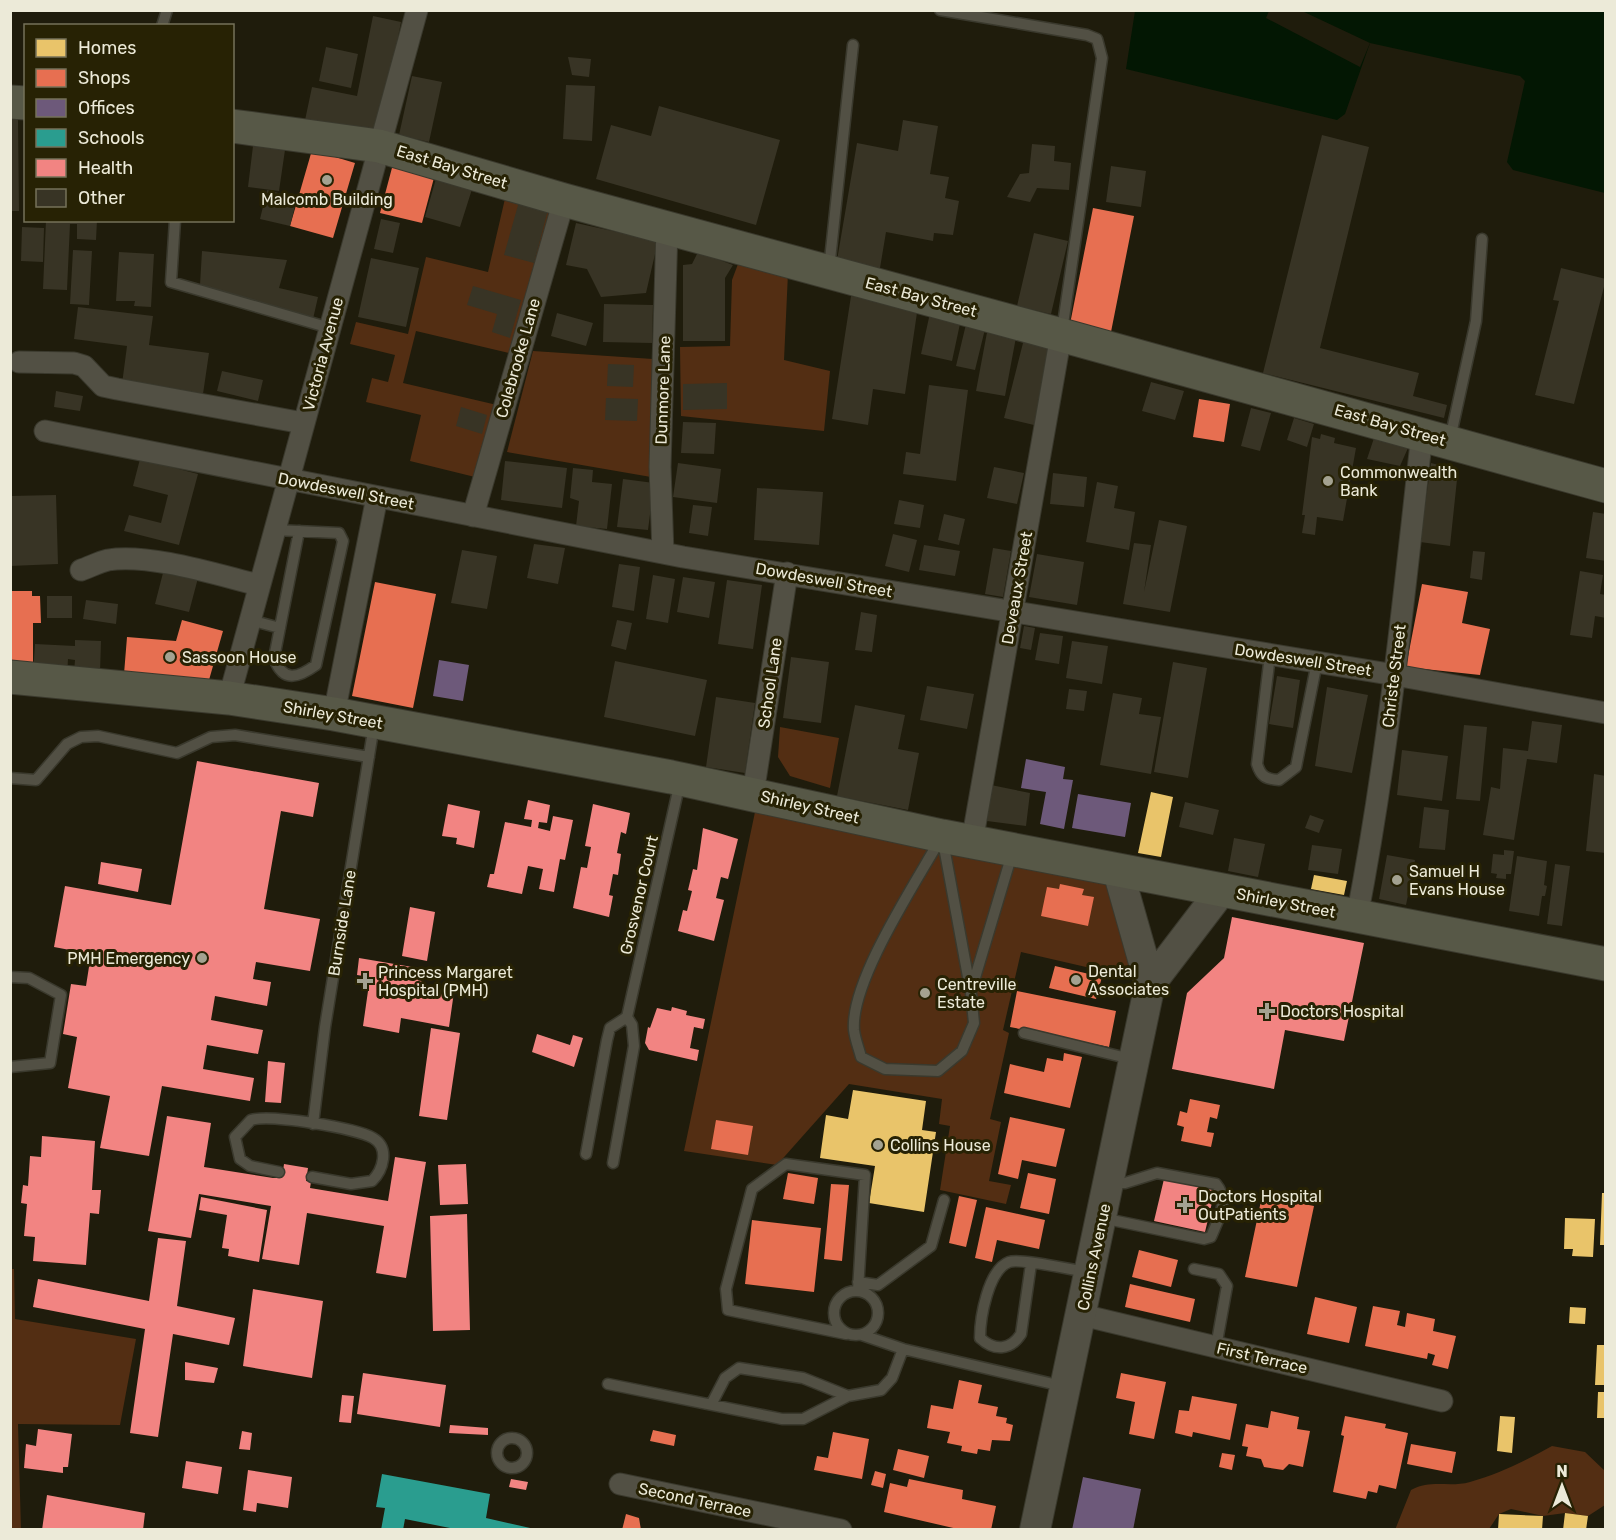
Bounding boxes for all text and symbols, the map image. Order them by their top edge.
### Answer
legend [24,24,234,222]
text: Homes [78,37,136,59]
text: Shops [78,67,130,89]
text: Offices [78,97,135,119]
text: Schools [78,127,144,149]
street label: East Bay Street [394,141,510,193]
text: Health [78,157,133,179]
marker: Malcomb Building [320,173,334,187]
text: Other [78,187,125,209]
place label: Malcomb Building [261,190,393,209]
street label: East Bay Street [863,273,979,321]
street label: Victoria Avenue [299,295,347,413]
street label: Colebrooke Lane [492,296,544,420]
street label: Dunmore Lane [652,335,674,445]
street label: East Bay Street [1332,400,1448,450]
place label: Commonwealth Bank [1340,463,1457,500]
street label: Dowdeswell Street [276,468,416,514]
marker: Commonwealth Bank [1321,474,1335,488]
street label: Deveaux Street [998,530,1036,646]
street label: Dowdeswell Street [754,559,894,601]
street label: Christe Street [1378,623,1410,729]
street label: School Lane [754,636,786,729]
street label: Dowdeswell Street [1233,640,1373,680]
place label: Sassoon House [182,648,296,667]
marker: Sassoon House [163,650,177,664]
street label: Shirley Street [282,697,384,733]
street label: Shirley Street [759,786,861,828]
street label: Grosvenor Court [616,834,662,956]
place label: Samuel H Evans House [1409,862,1505,899]
street label: Burnside Lane [324,869,360,977]
marker: Samuel H Evans House [1390,873,1404,887]
street label: Shirley Street [1235,884,1337,922]
place label: PMH Emergency [67,949,190,968]
marker: PMH Emergency [195,951,209,965]
place label: Dental Associates [1088,962,1169,999]
place label: Princess Margaret Hospital (PMH) [378,963,513,1000]
marker: Princess Margaret Hospital (PMH) [356,972,374,990]
marker: Dental Associates [1069,973,1083,987]
place label: Centreville Estate [937,975,1017,1012]
marker: Centreville Estate [918,986,932,1000]
marker: Doctors Hospital [1258,1002,1276,1020]
place label: Doctors Hospital [1280,1002,1404,1021]
place label: Collins House [890,1136,991,1155]
marker: Collins House [871,1138,885,1152]
place label: Doctors Hospital OutPatients [1198,1187,1322,1224]
marker: Doctors Hospital OutPatients [1176,1196,1194,1214]
street label: Collins Avenue [1073,1202,1115,1312]
street label: First Terrace [1215,1338,1309,1378]
north arrow [1532,1456,1592,1516]
text: N [1556,1462,1568,1481]
street label: Second Terrace [637,1479,753,1521]

